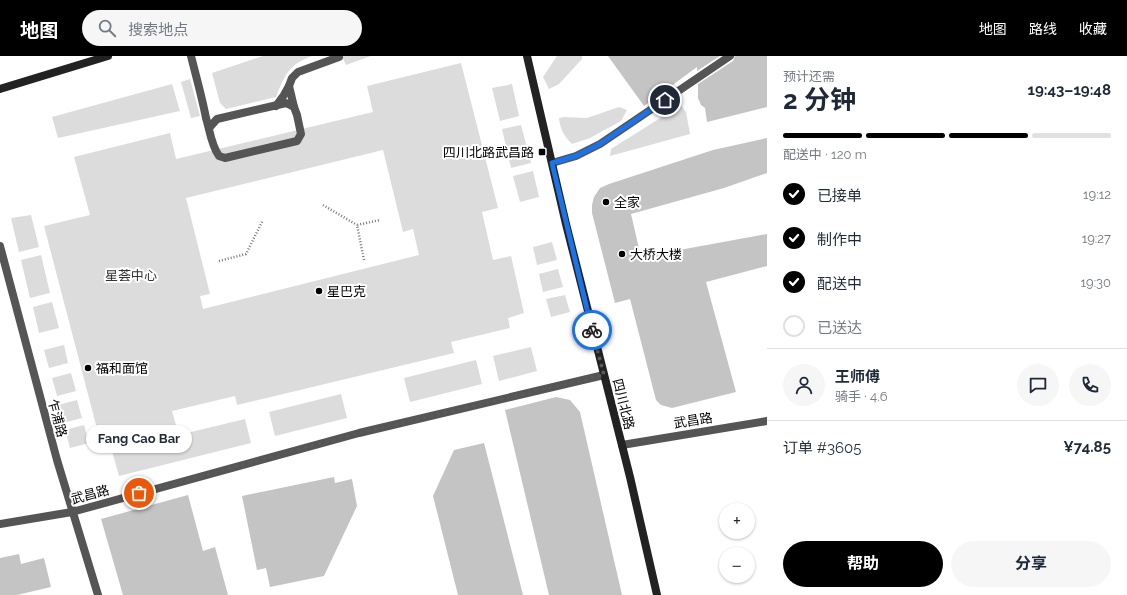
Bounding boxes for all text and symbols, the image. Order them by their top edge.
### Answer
search box [82,10,362,46]
icon: search [96,17,118,39]
text: 地图 [20,19,58,41]
text: 搜索地点 [128,21,188,39]
text: 地图 [979,21,1007,37]
text: 路线 [1029,21,1057,37]
text: 收藏 [1079,21,1107,37]
text: 预计还需 [783,69,835,84]
text: 19:43–19:48 [1027,81,1111,99]
pin [648,83,682,117]
text: 2 分钟 [783,85,856,115]
icon: home [654,89,676,111]
place label: 四川北路武昌路 [443,145,534,160]
marker: 四川北路武昌路 [537,147,547,157]
text: 配送中 · 120 m [783,147,867,162]
icon: check [783,183,805,205]
text: 已接单 [817,187,862,205]
text: 19:12 [1083,187,1111,202]
place label: 全家 [614,195,640,210]
marker: 全家 [601,197,611,207]
icon: check [783,227,805,249]
text: 制作中 [817,231,862,249]
text: 19:27 [1082,231,1111,246]
place label: 大桥大楼 [630,247,682,262]
marker: 大桥大楼 [617,249,627,259]
park label: 星荟中心 [105,268,157,283]
icon: check [783,271,805,293]
text: 配送中 [817,275,862,293]
text: 19:30 [1080,275,1111,290]
place label: 星巴克 [327,284,366,299]
marker: 星巴克 [314,286,324,296]
courier [572,310,612,350]
icon: bike [581,319,603,341]
text: 已送达 [817,319,862,337]
place label: 福和面馆 [96,361,148,376]
marker: 福和面馆 [83,363,93,373]
button: person [783,364,825,406]
button: chat [1017,364,1059,406]
button: phone [1069,364,1111,406]
text: 王师傅 [835,368,880,386]
street label: 四川北路 [610,377,637,431]
text: 骑手 · 4.6 [835,389,887,404]
street label: 乍浦路 [45,397,70,439]
street label: 武昌路 [673,410,714,431]
callout: Fang Cao Bar [86,425,192,453]
text: Fang Cao Bar [98,431,180,446]
text: ¥74.85 [1063,438,1111,456]
text: 订单 #3605 [783,439,861,457]
pin [122,476,156,510]
street label: 武昌路 [69,482,111,507]
icon: bag [128,482,150,504]
map controls [719,503,755,583]
button: + [719,503,755,539]
button: 帮助 [783,541,943,587]
button: 分享 [951,541,1111,587]
button: − [719,547,755,583]

